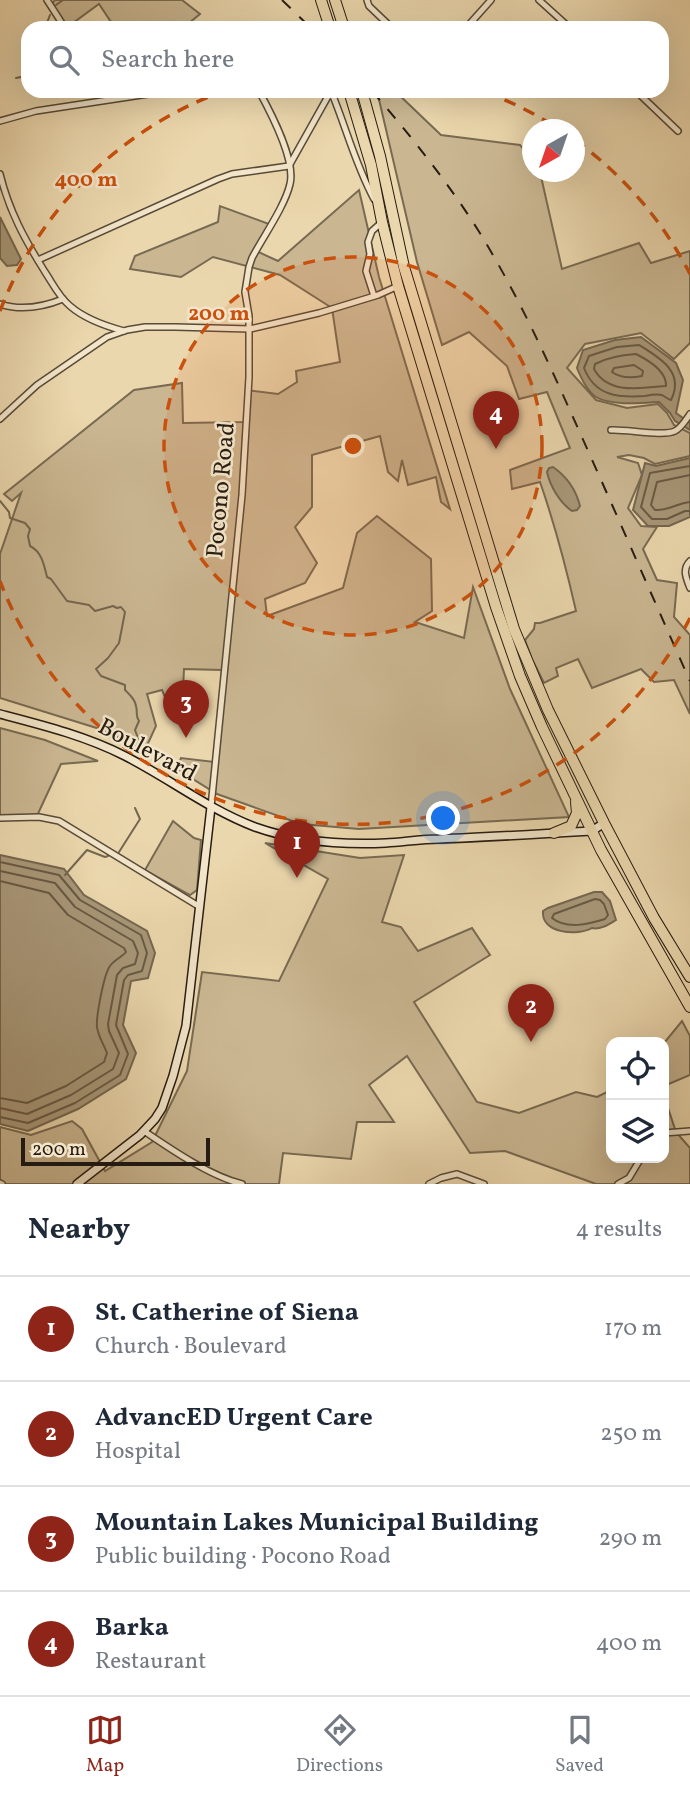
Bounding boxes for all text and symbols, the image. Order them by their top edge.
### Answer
search box [21,21,669,98]
icon: search [45,41,83,79]
text: Search here [101,42,234,78]
north arrow [522,119,585,182]
text: 400 m [55,166,117,195]
text: 200 m [188,300,250,329]
pin: 4 [473,391,519,449]
street label: Pocono Road [199,421,245,559]
centre of rings [341,434,365,458]
pin: 3 [163,680,209,738]
street label: Boulevard [91,711,203,791]
your location [426,801,460,835]
pin: 1 [274,820,320,878]
pin: 2 [508,984,554,1042]
map controls [606,1037,669,1163]
button: locate [606,1037,669,1100]
button: layers [606,1100,669,1163]
scale bar [21,1135,210,1167]
text: 200 m [32,1137,86,1163]
text: Nearby [28,1209,130,1251]
text: 4 results [576,1214,662,1246]
text: St. Catherine of Siena [95,1295,359,1331]
text: 1 [46,1313,56,1345]
text: 170 m [604,1313,662,1345]
text: Church · Boulevard [95,1331,287,1363]
text: AdvancED Urgent Care [95,1400,373,1436]
text: 2 [45,1418,57,1450]
text: 250 m [600,1418,662,1450]
text: Hospital [95,1436,181,1468]
text: Mountain Lakes Municipal Building [95,1505,539,1541]
text: 3 [45,1523,57,1555]
text: 290 m [599,1523,662,1555]
text: Public building · Pocono Road [95,1541,391,1573]
text: Barka [95,1610,169,1646]
text: 4 [44,1628,58,1660]
text: 400 m [596,1628,662,1660]
text: Restaurant [95,1646,206,1678]
tab: Map [86,1711,124,1779]
tab: Directions [296,1711,383,1779]
tab: Saved [555,1711,604,1779]

